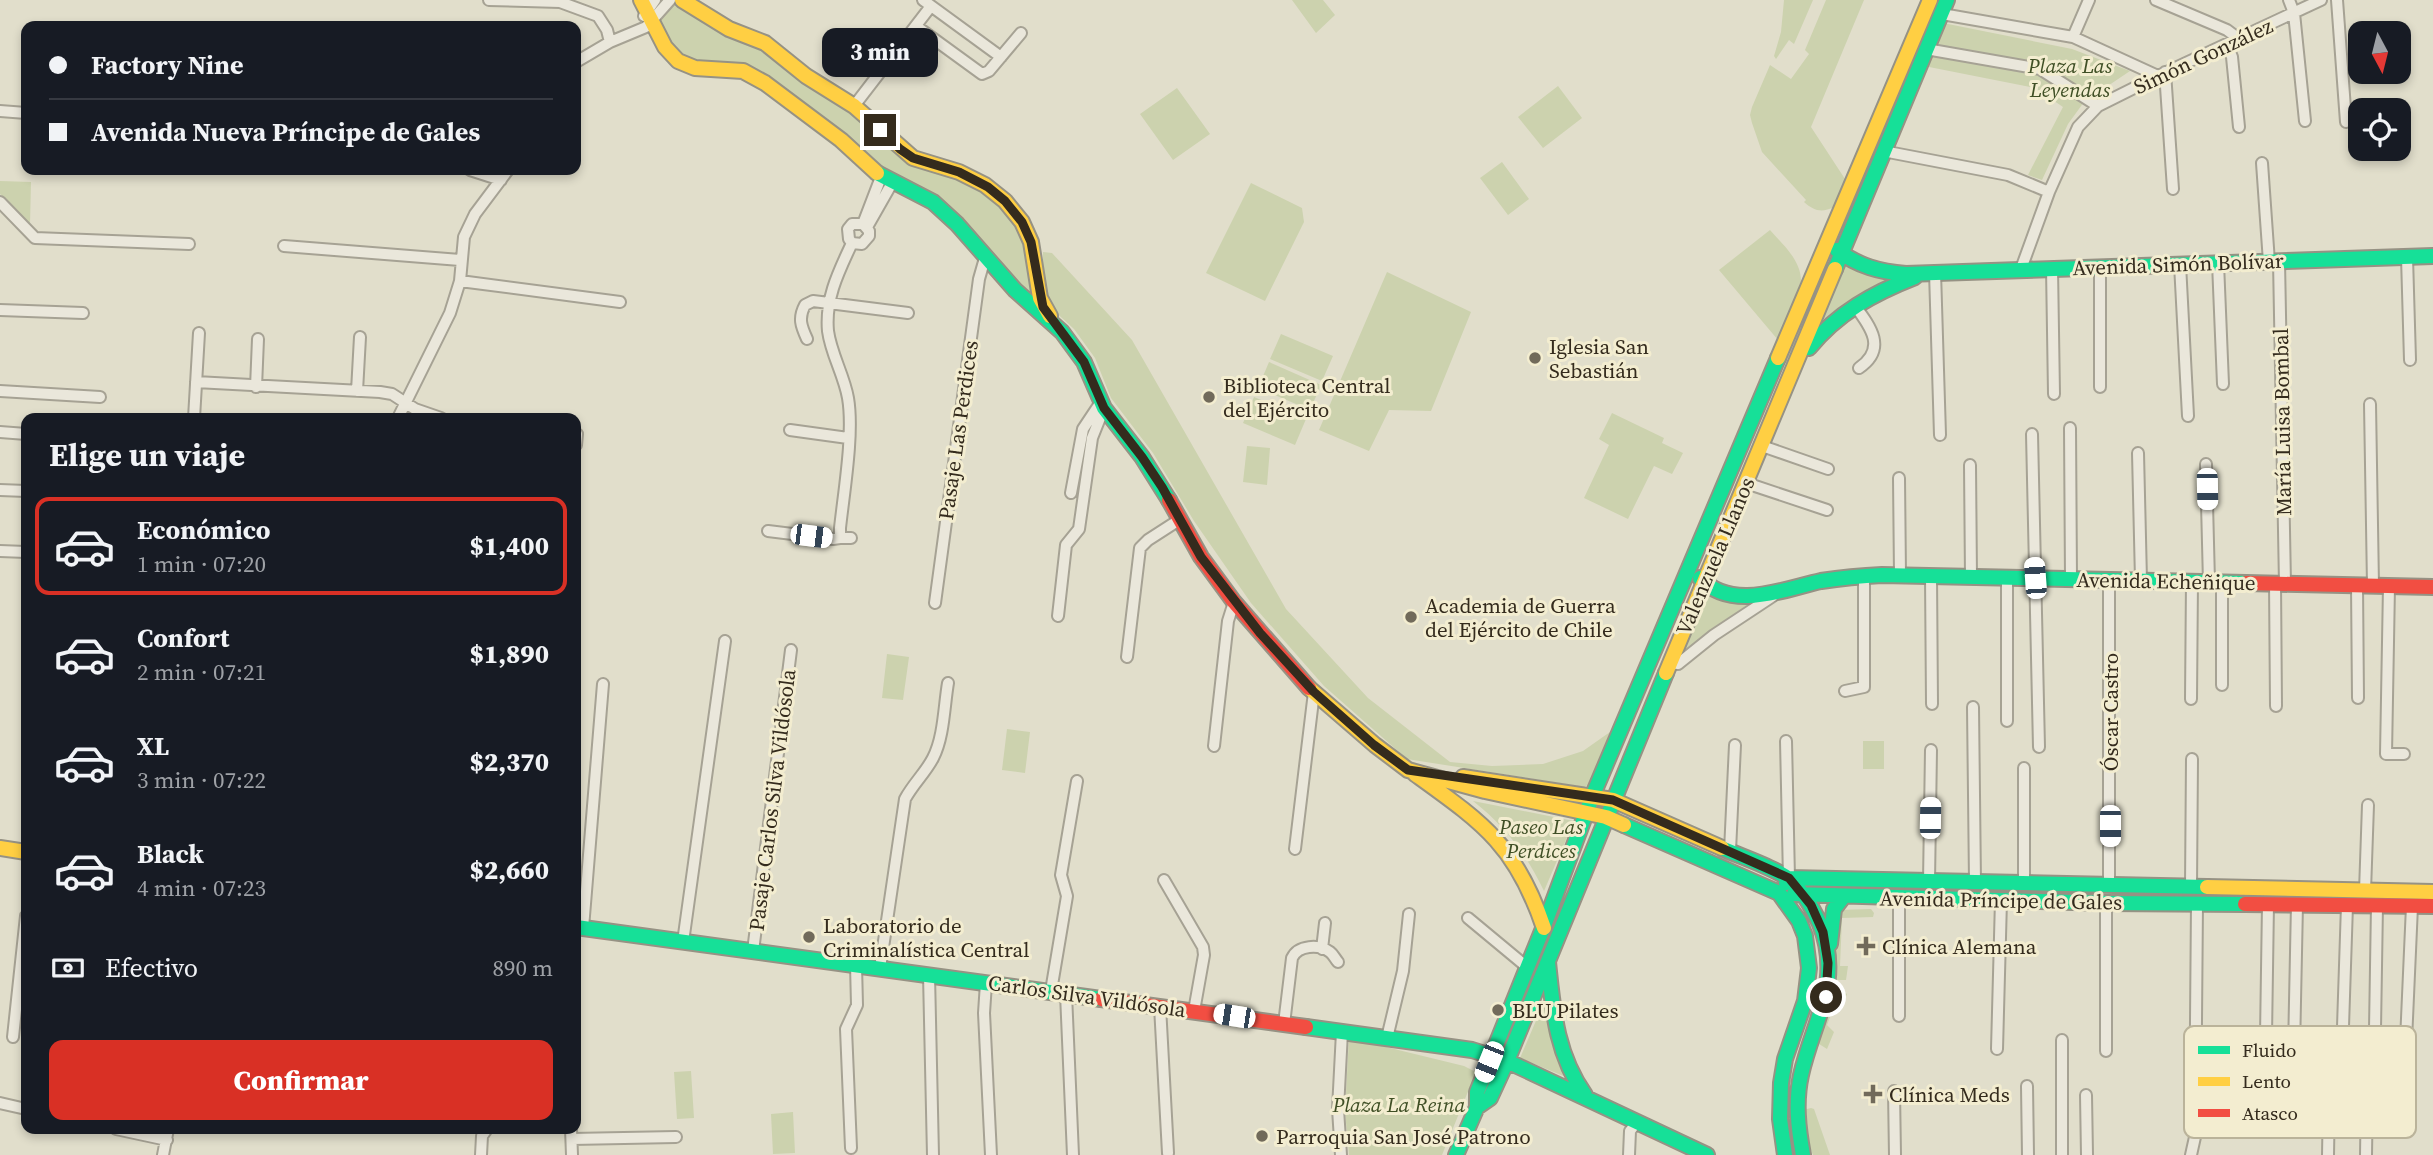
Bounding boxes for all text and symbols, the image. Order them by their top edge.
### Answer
street label: Simón González [2129,11,2278,101]
north arrow [2348,21,2412,84]
map controls [2348,21,2411,161]
callout: 3 min [822,29,938,78]
text: 3 min [850,36,910,68]
text: Factory Nine [91,47,243,83]
park label: Plaza Las Leyendas [2027,51,2113,104]
button: locate [2348,98,2411,161]
text: Avenida Nueva Príncipe de Gales [91,114,480,150]
route end [864,114,896,146]
street label: Avenida Simón Bolívar [2072,246,2284,282]
street label: María Luisa Bombal [2266,328,2298,516]
place label: Iglesia San Sebastián [1549,332,1649,385]
street label: Pasaje Las Perdices [931,338,985,522]
marker: Iglesia San Sebastián [1527,350,1543,366]
place label: Biblioteca Central del Ejército [1223,371,1391,424]
marker: Biblioteca Central del Ejército [1201,389,1217,405]
text: Elige un viaje [49,433,245,477]
car [2197,468,2218,510]
street label: Valenzuela Llanos [1669,472,1761,640]
text: Económico [137,512,270,548]
icon: car [53,515,116,578]
car [789,523,834,549]
text: $1,400 [470,528,549,564]
text: 1 min · 07:20 [137,548,266,580]
car [2024,556,2047,600]
street label: Avenida Echeñique [2076,565,2256,597]
place label: Academia de Guerra del Ejército de Chile [1425,591,1616,644]
marker: Academia de Guerra del Ejército de Chile [1403,609,1419,625]
text: Confort [137,620,229,656]
icon: car [53,623,116,686]
text: $1,890 [470,636,549,672]
street label: Óscar Castro [2096,653,2125,771]
text: 2 min · 07:21 [137,656,266,688]
street label: Pasaje Carlos Silva Vildósola [742,667,802,933]
text: XL [137,728,169,764]
icon: car [53,731,116,794]
text: $2,370 [470,744,549,780]
text: 3 min · 07:22 [137,764,266,796]
car [1920,797,1941,839]
car [2100,805,2121,847]
park label: Paseo Las Perdices [1498,812,1583,865]
text: Black [137,836,204,872]
icon: car [53,839,116,902]
text: $2,660 [470,852,549,888]
text: 4 min · 07:23 [137,872,266,904]
street label: Avenida Príncipe de Gales [1879,883,2123,917]
place label: Laboratorio de Criminalística Central [823,911,1030,964]
marker: Laboratorio de Criminalística Central [801,929,817,945]
place label: Clínica Alemana [1882,932,2037,961]
marker: Clínica Alemana [1856,936,1876,956]
icon: cash [49,949,87,987]
text: Efectivo [105,950,198,986]
text: 890 m [492,952,553,984]
street label: Carlos Silva Vildósola [986,968,1188,1024]
route start [1810,981,1842,1013]
place label: BLU Pilates [1512,996,1619,1025]
car [1212,1002,1257,1030]
marker: BLU Pilates [1490,1002,1506,1018]
legend [2184,1026,2416,1138]
text: Fluido [2242,1037,2296,1063]
car [1472,1039,1507,1085]
button: Confirmar [49,1040,553,1120]
text: Lento [2242,1068,2291,1094]
place label: Clínica Meds [1889,1080,2010,1109]
marker: Clínica Meds [1863,1084,1883,1104]
park label: Plaza La Reina [1331,1090,1466,1119]
text: Atasco [2242,1100,2298,1126]
place label: Parroquia San José Patrono [1276,1122,1531,1151]
marker: Parroquia San José Patrono [1254,1128,1270,1144]

